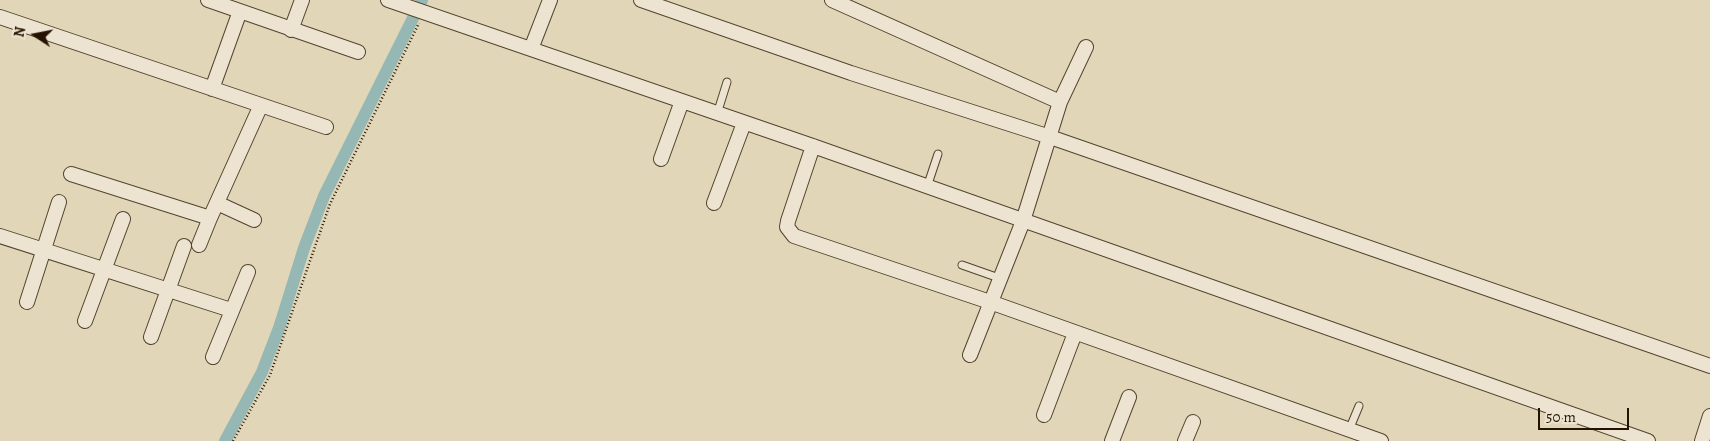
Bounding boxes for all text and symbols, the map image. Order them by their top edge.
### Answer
north arrow [10,10,60,60]
text: N [9,25,30,39]
scale bar [1540,398,1631,430]
text: 50 m [1546,407,1576,427]

